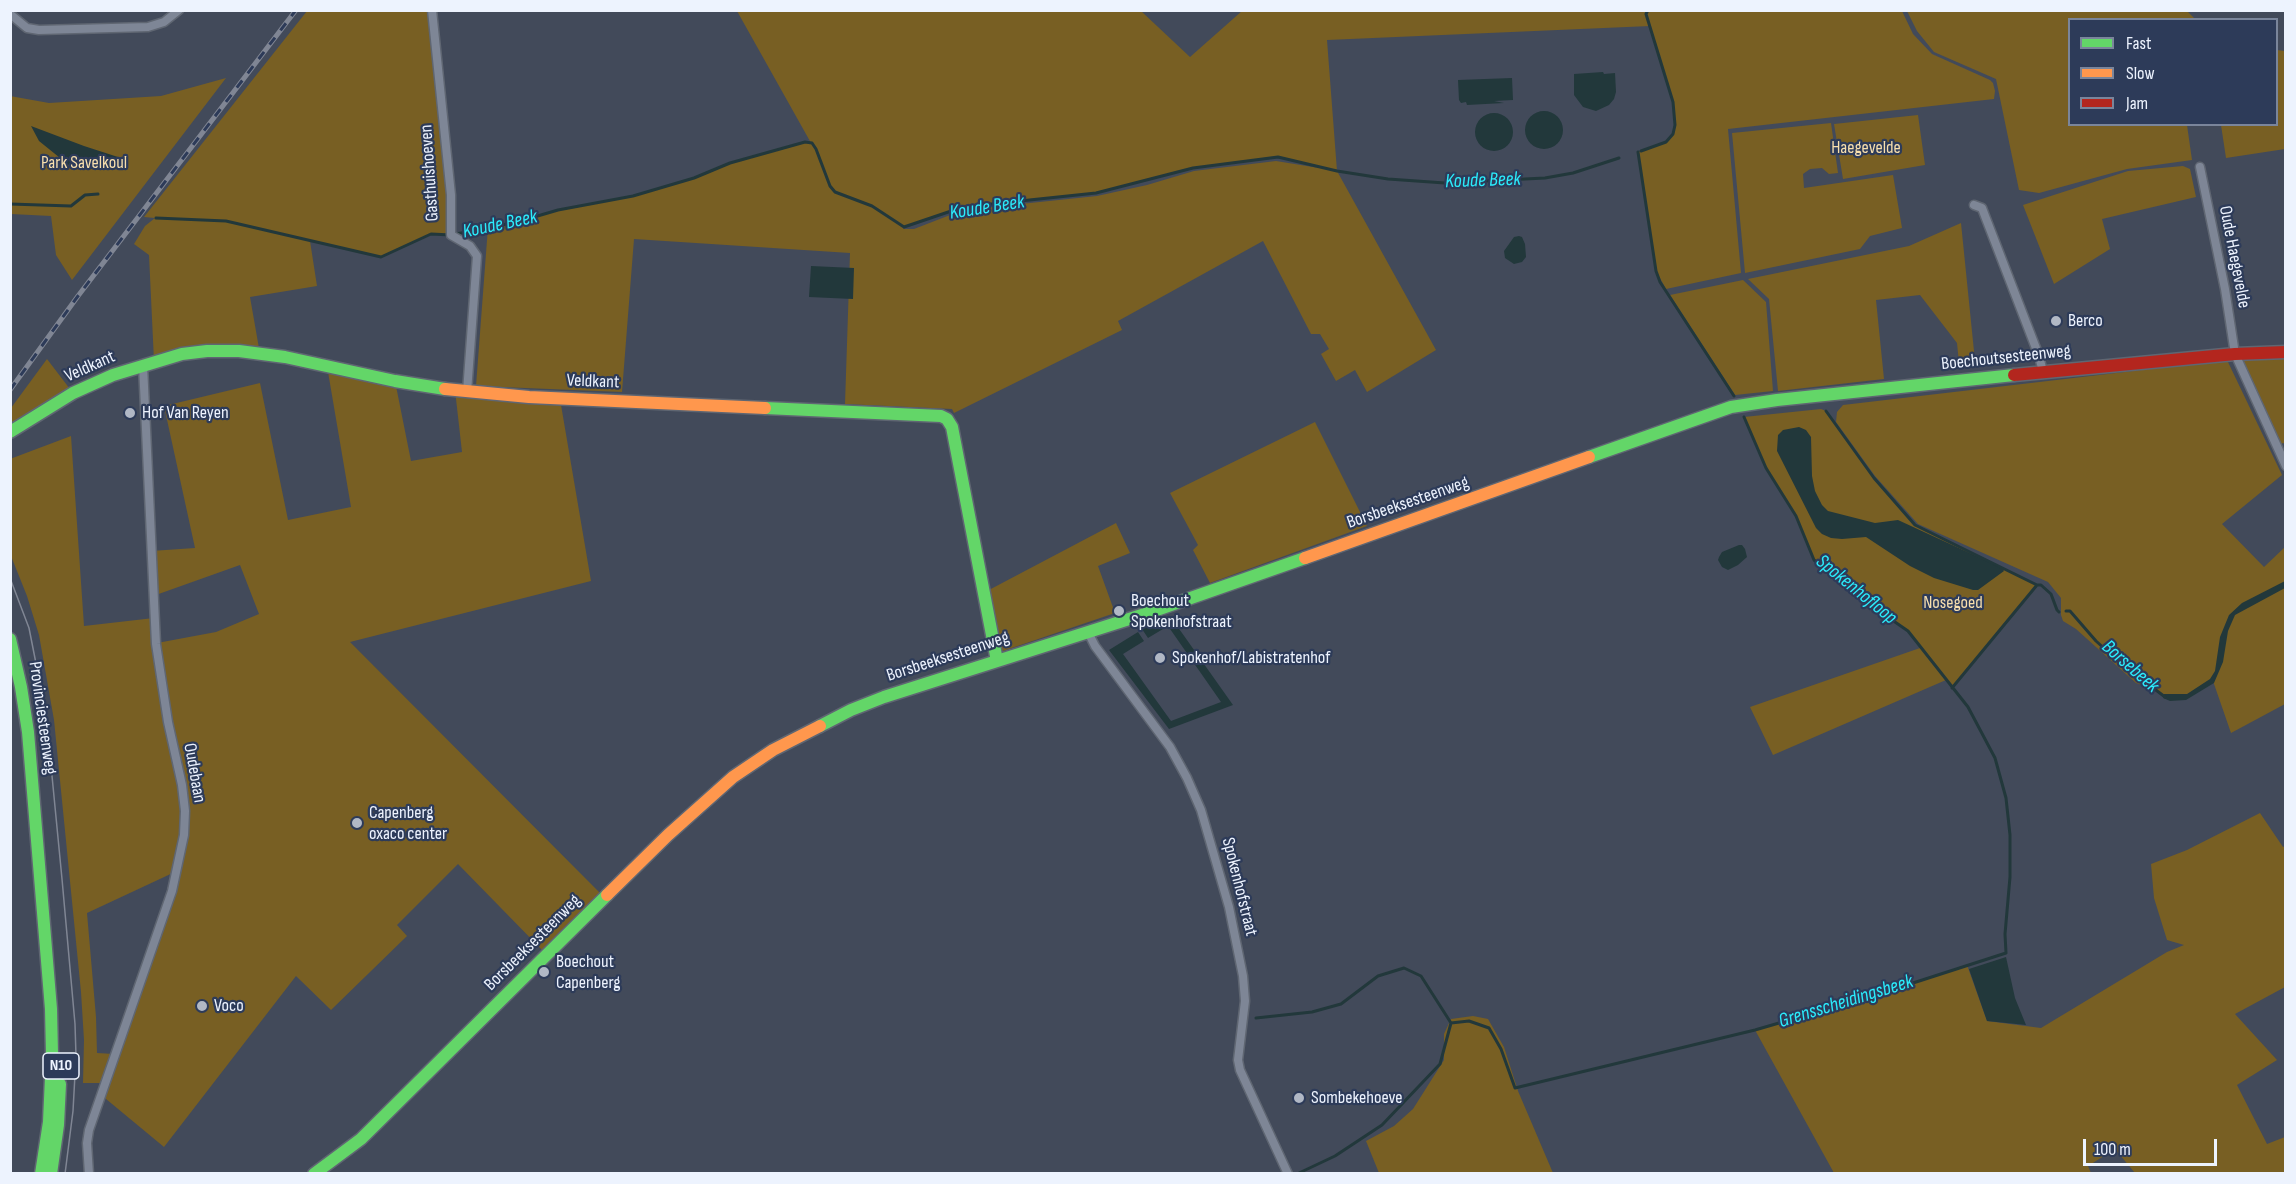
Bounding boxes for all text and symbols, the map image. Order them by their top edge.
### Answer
legend [2068,18,2278,126]
text: Fast [2126,33,2151,54]
text: Slow [2126,63,2155,84]
text: Jam [2126,93,2148,114]
street label: Gasthuishoeven [416,124,444,222]
park label: Haegevelde [1831,137,1901,159]
park label: Park Savelkoul [41,152,127,174]
water label: Koude Beek [1445,168,1521,194]
water label: Koude Beek [948,190,1026,226]
street label: Oude Haegevelde [2214,204,2254,310]
water label: Koude Beek [460,205,540,245]
place label: Berco [2068,310,2103,332]
marker: Berco [2049,314,2063,328]
street label: Boechoutsesteenweg [1940,340,2072,376]
street label: Veldkant [62,346,118,388]
street label: Veldkant [566,370,620,394]
place label: Hof Van Reyen [142,402,229,424]
marker: Hof Van Reyen [123,406,137,420]
street label: Borsbeeksesteenweg [1344,472,1472,534]
water label: Spokenhofloop [1811,550,1901,630]
place label: Boechout Spokenhofstraat [1131,590,1232,632]
park label: Nosegoed [1923,592,1983,614]
marker: Boechout Spokenhofstraat [1112,604,1126,618]
street label: Borsbeeksesteenweg [884,627,1012,687]
water label: Borsebeek [2096,636,2164,698]
place label: Spokenhof/Labistratenhof [1172,647,1330,669]
marker: Spokenhof/Labistratenhof [1153,651,1167,665]
street label: Provinciesteenweg [23,660,61,776]
street label: Oudebaan [178,742,210,804]
place label: Capenberg oxaco center [369,802,447,844]
marker: Capenberg oxaco center [350,816,364,830]
street label: Spokenhofstraat [1216,836,1262,938]
street label: Borsbeeksesteenweg [480,890,586,996]
place label: Boechout Capenberg [556,951,620,994]
marker: Boechout Capenberg [537,965,551,979]
water label: Grensscheidingsbeek [1776,970,1916,1034]
place label: Voco [214,995,244,1017]
marker: Voco [195,999,209,1013]
road number: N10 [43,1053,79,1079]
place label: Sombekehoeve [1311,1087,1403,1109]
marker: Sombekehoeve [1292,1091,1306,1105]
scale bar [2086,1127,2220,1165]
text: 100 m [2094,1139,2131,1160]

